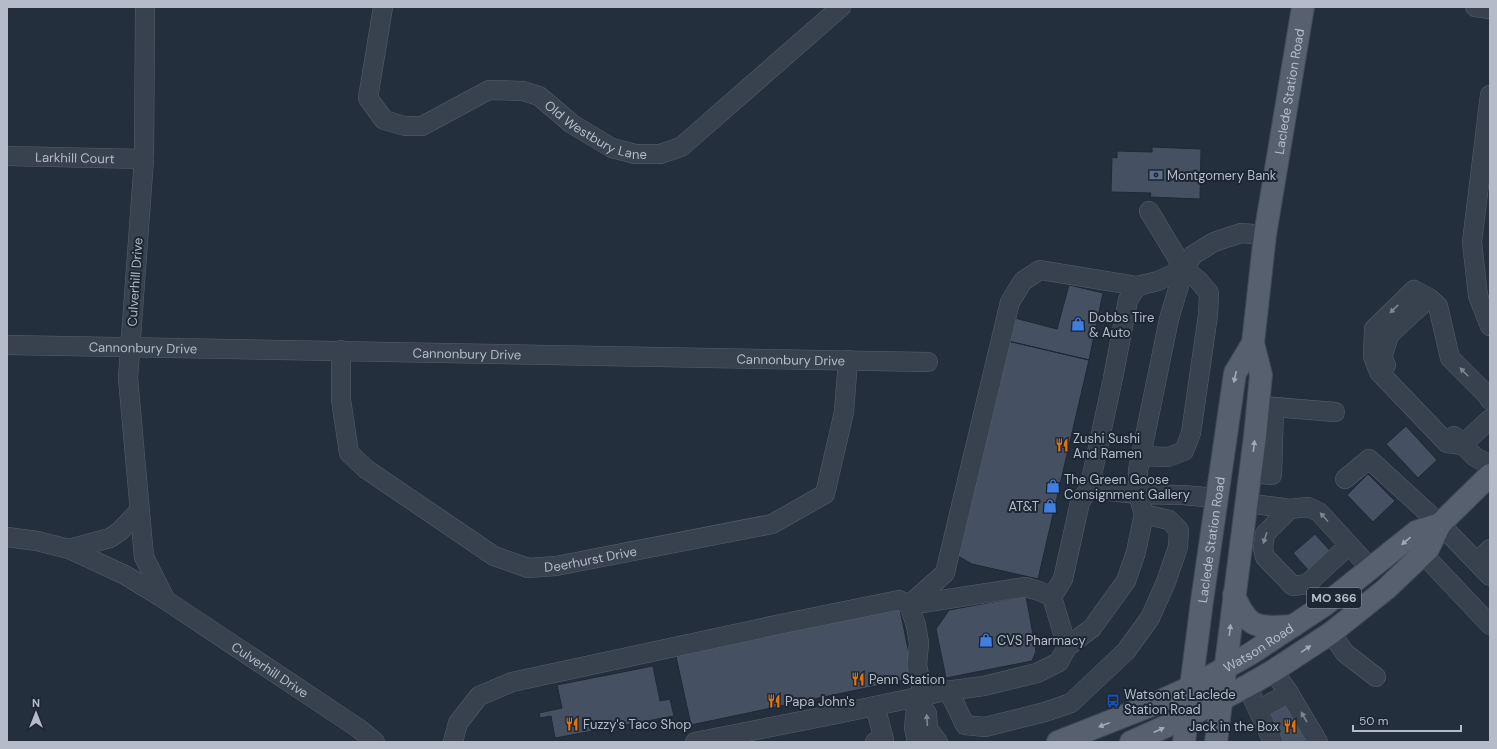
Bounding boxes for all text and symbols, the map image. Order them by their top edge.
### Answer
street label: Laclede Station Road [1270,27,1308,156]
street label: Old Westbury Lane [541,96,647,163]
street label: Larkhill Court [35,148,115,167]
bank icon: Montgomery Bank [1148,167,1164,183]
place label: Montgomery Bank [1167,167,1277,184]
street label: Culverhill Drive [123,237,147,327]
one-way arrow [1389,304,1399,314]
place label: Dobbs Tire & Auto [1089,309,1154,341]
shop icon: Dobbs Tire & Auto [1070,316,1086,332]
street label: Cannonbury Drive [89,338,197,357]
street label: Cannonbury Drive [413,344,521,363]
street label: Cannonbury Drive [736,350,845,369]
one-way arrow [1459,367,1469,377]
one-way arrow [1232,371,1238,384]
place label: Zushi Sushi And Ramen [1073,430,1142,462]
restaurant icon: Zushi Sushi And Ramen [1054,437,1070,453]
one-way arrow [1251,439,1257,452]
place label: The Green Goose Consignment Gallery [1064,471,1190,503]
street label: Laclede Station Road [1193,476,1228,604]
shop icon: The Green Goose Consignment Gallery [1045,478,1061,494]
place label: AT&T [1008,498,1039,515]
shop icon: AT&T [1042,498,1058,514]
one-way arrow [1319,512,1328,522]
one-way arrow [1262,533,1268,545]
one-way arrow [1400,536,1411,545]
street label: Deerhurst Drive [544,542,638,575]
road number: MO 366 [1307,588,1361,608]
street label: Watson Road [1220,619,1297,676]
one-way arrow [1226,624,1233,636]
shop icon: CVS Pharmacy [978,632,994,648]
place label: CVS Pharmacy [997,632,1086,649]
street label: Culverhill Drive [228,638,312,701]
one-way arrow [1300,646,1312,653]
restaurant icon: Penn Station [850,671,866,687]
place label: Penn Station [869,671,945,688]
place label: Watson at Laclede Station Road [1124,686,1236,718]
north arrow [16,693,56,733]
restaurant icon: Papa John's [766,693,782,709]
place label: Papa John's [785,693,855,710]
bus stop icon: Watson at Laclede Station Road [1105,693,1121,709]
text: N [32,696,40,710]
scale bar [1353,707,1461,733]
one-way arrow [1301,711,1308,723]
text: 50 m [1359,713,1388,729]
one-way arrow [924,714,931,726]
restaurant icon: Fuzzy's Taco Shop [564,716,580,732]
place label: Fuzzy's Taco Shop [583,716,691,733]
place label: Jack in the Box [1189,718,1280,735]
restaurant icon: Jack in the Box [1282,718,1298,734]
one-way arrow [1098,722,1110,728]
one-way arrow [1153,727,1165,733]

